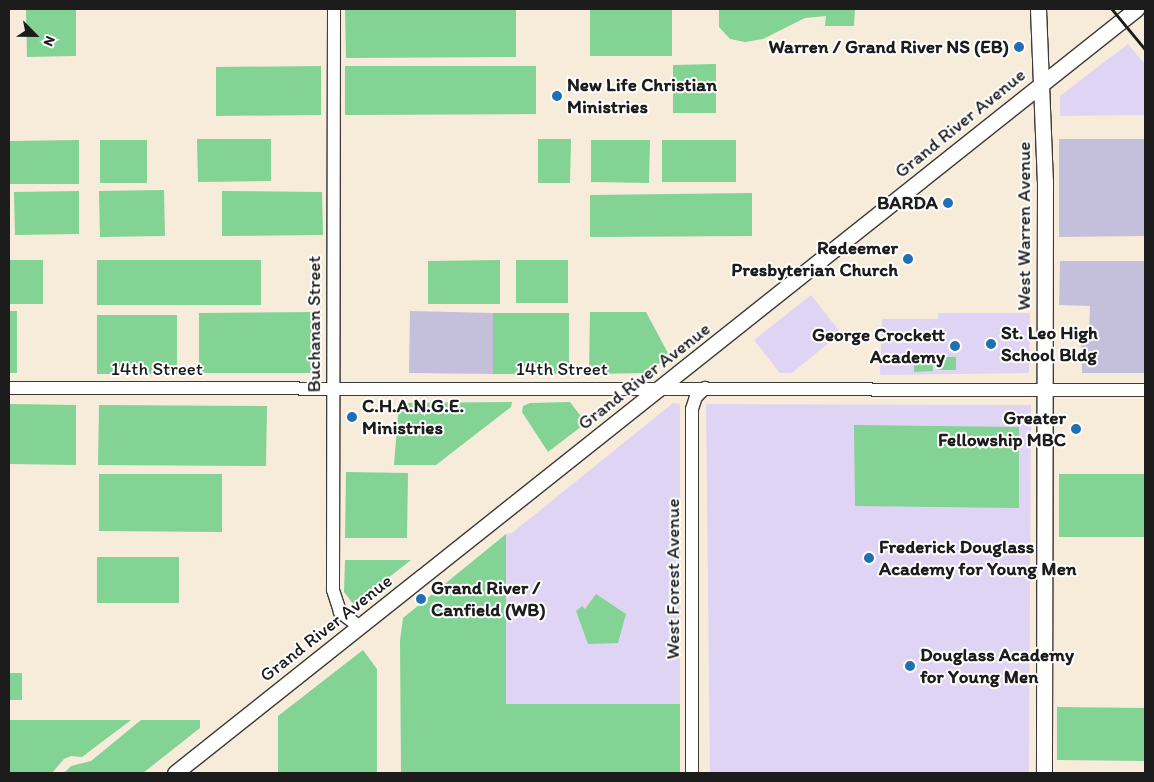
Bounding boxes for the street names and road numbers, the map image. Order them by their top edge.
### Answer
street label: Grand River Avenue [891,64,1029,182]
street label: West Warren Avenue [1013,142,1035,310]
street label: Buchanan Street [303,256,325,392]
street label: Grand River Avenue [574,318,714,434]
street label: 14th Street [111,358,203,380]
street label: 14th Street [516,358,608,380]
street label: West Forest Avenue [662,499,684,659]
street label: Grand River Avenue [256,570,396,686]

